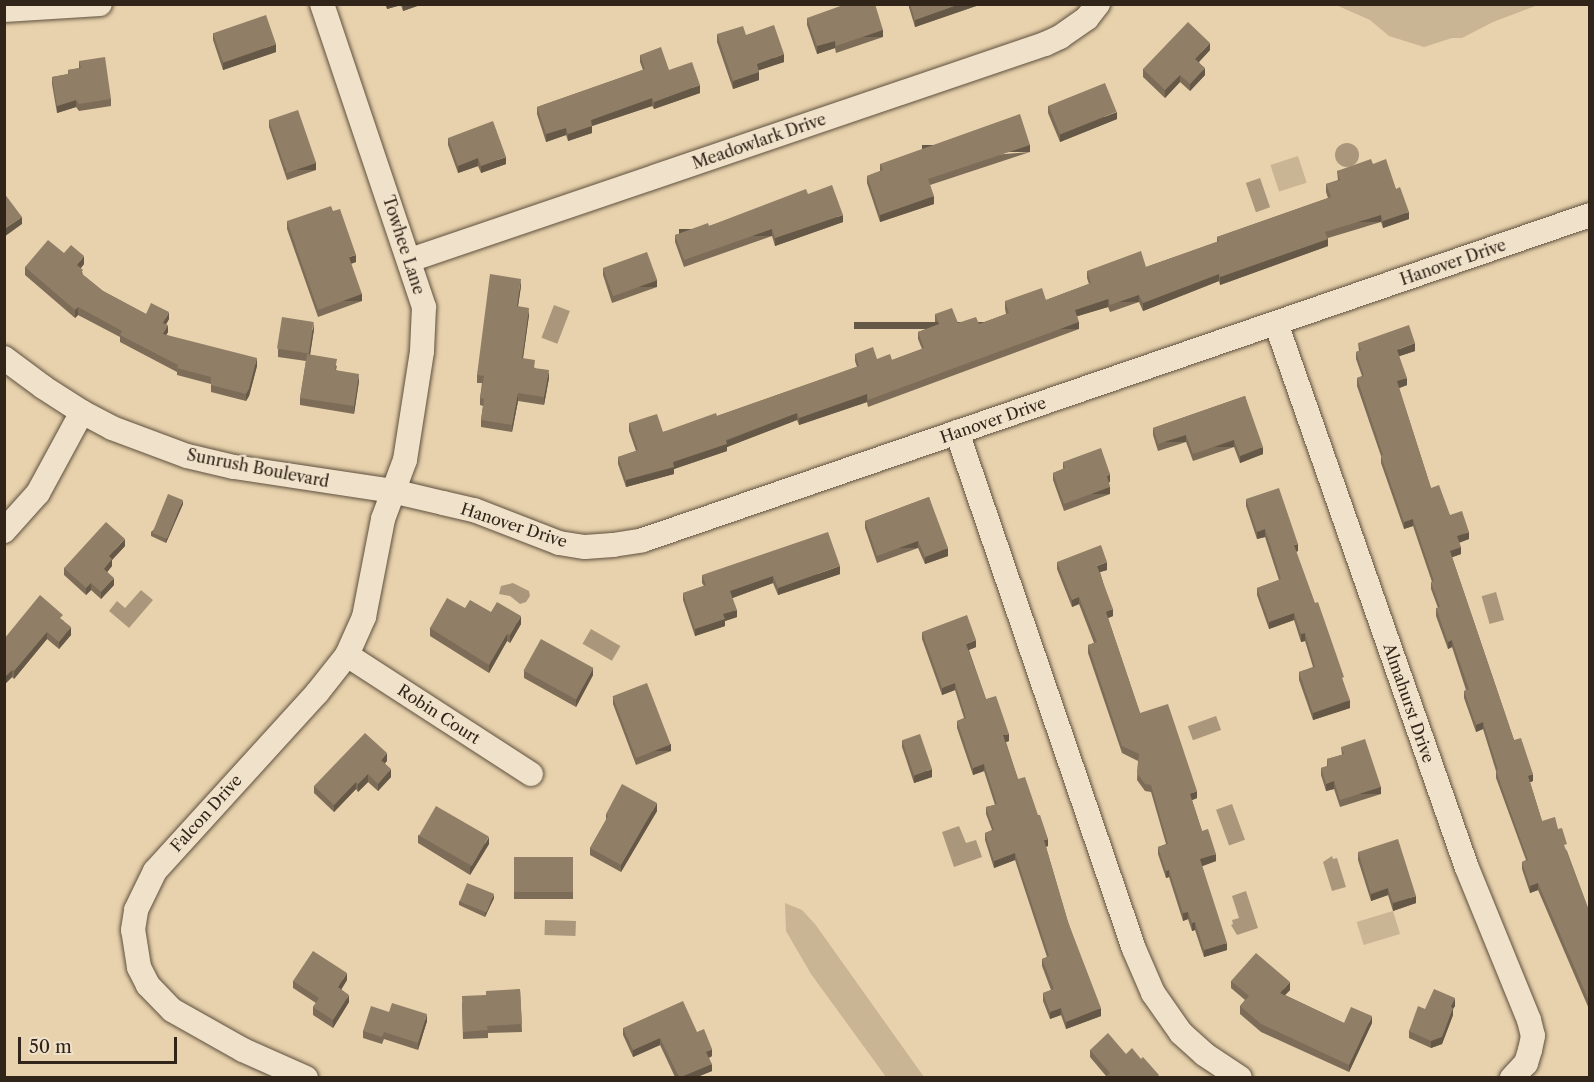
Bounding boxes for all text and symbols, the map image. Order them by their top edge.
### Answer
street label: Meadowlark Drive [689,109,829,173]
street label: Towhee Lane [379,193,429,297]
street label: Hanover Drive [1397,235,1509,289]
street label: Hanover Drive [937,393,1049,447]
street label: Sunrush Boulevard [185,445,331,491]
street label: Hanover Drive [458,499,570,551]
street label: Almahurst Drive [1380,641,1438,765]
street label: Robin Court [394,680,484,748]
street label: Falcon Drive [166,771,246,855]
scale bar [21,1025,180,1063]
text: 50 m [29,1036,72,1058]

